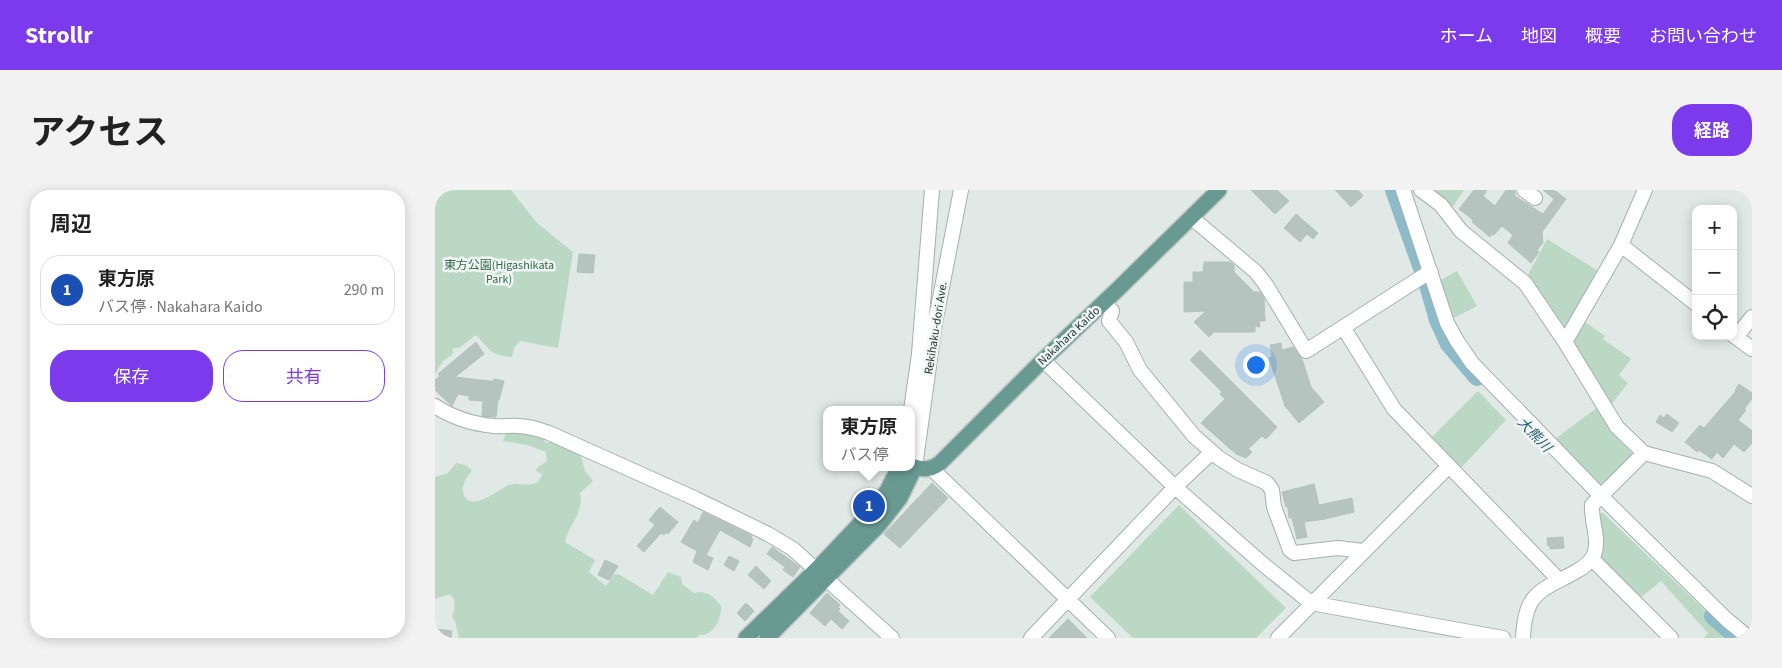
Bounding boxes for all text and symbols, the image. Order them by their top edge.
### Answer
text: Strollr [25,18,93,53]
text: ホーム [1440,24,1493,49]
text: 地図 [1521,24,1557,49]
text: 概要 [1585,24,1621,49]
text: お問い合わせ [1649,24,1757,49]
button: 経路 [1672,104,1752,156]
text: アクセス [30,108,168,158]
map controls [1692,205,1737,340]
button: + [1692,205,1737,250]
text: 周辺 [50,209,92,239]
button: − [1692,250,1737,295]
park label: 東方公園(Higashikata Park) [444,257,554,288]
text: 東方原 [98,266,155,293]
text: 1 [63,279,71,301]
text: 290 m [344,279,384,301]
street label: Rekihaku-dori Ave. [920,280,952,376]
button: locate [1692,295,1737,340]
text: バス停 · Nakahara Kaido [98,296,263,318]
street label: Nakahara Kaido [1034,303,1104,369]
button: 保存 [50,350,213,402]
button: 共有 [223,350,385,402]
your location [1243,352,1269,378]
popup [823,406,915,471]
water label: 大熊川 [1512,413,1557,458]
text: 東方原 [840,414,898,441]
text: バス停 [840,444,889,466]
pin: 1 [853,487,885,525]

